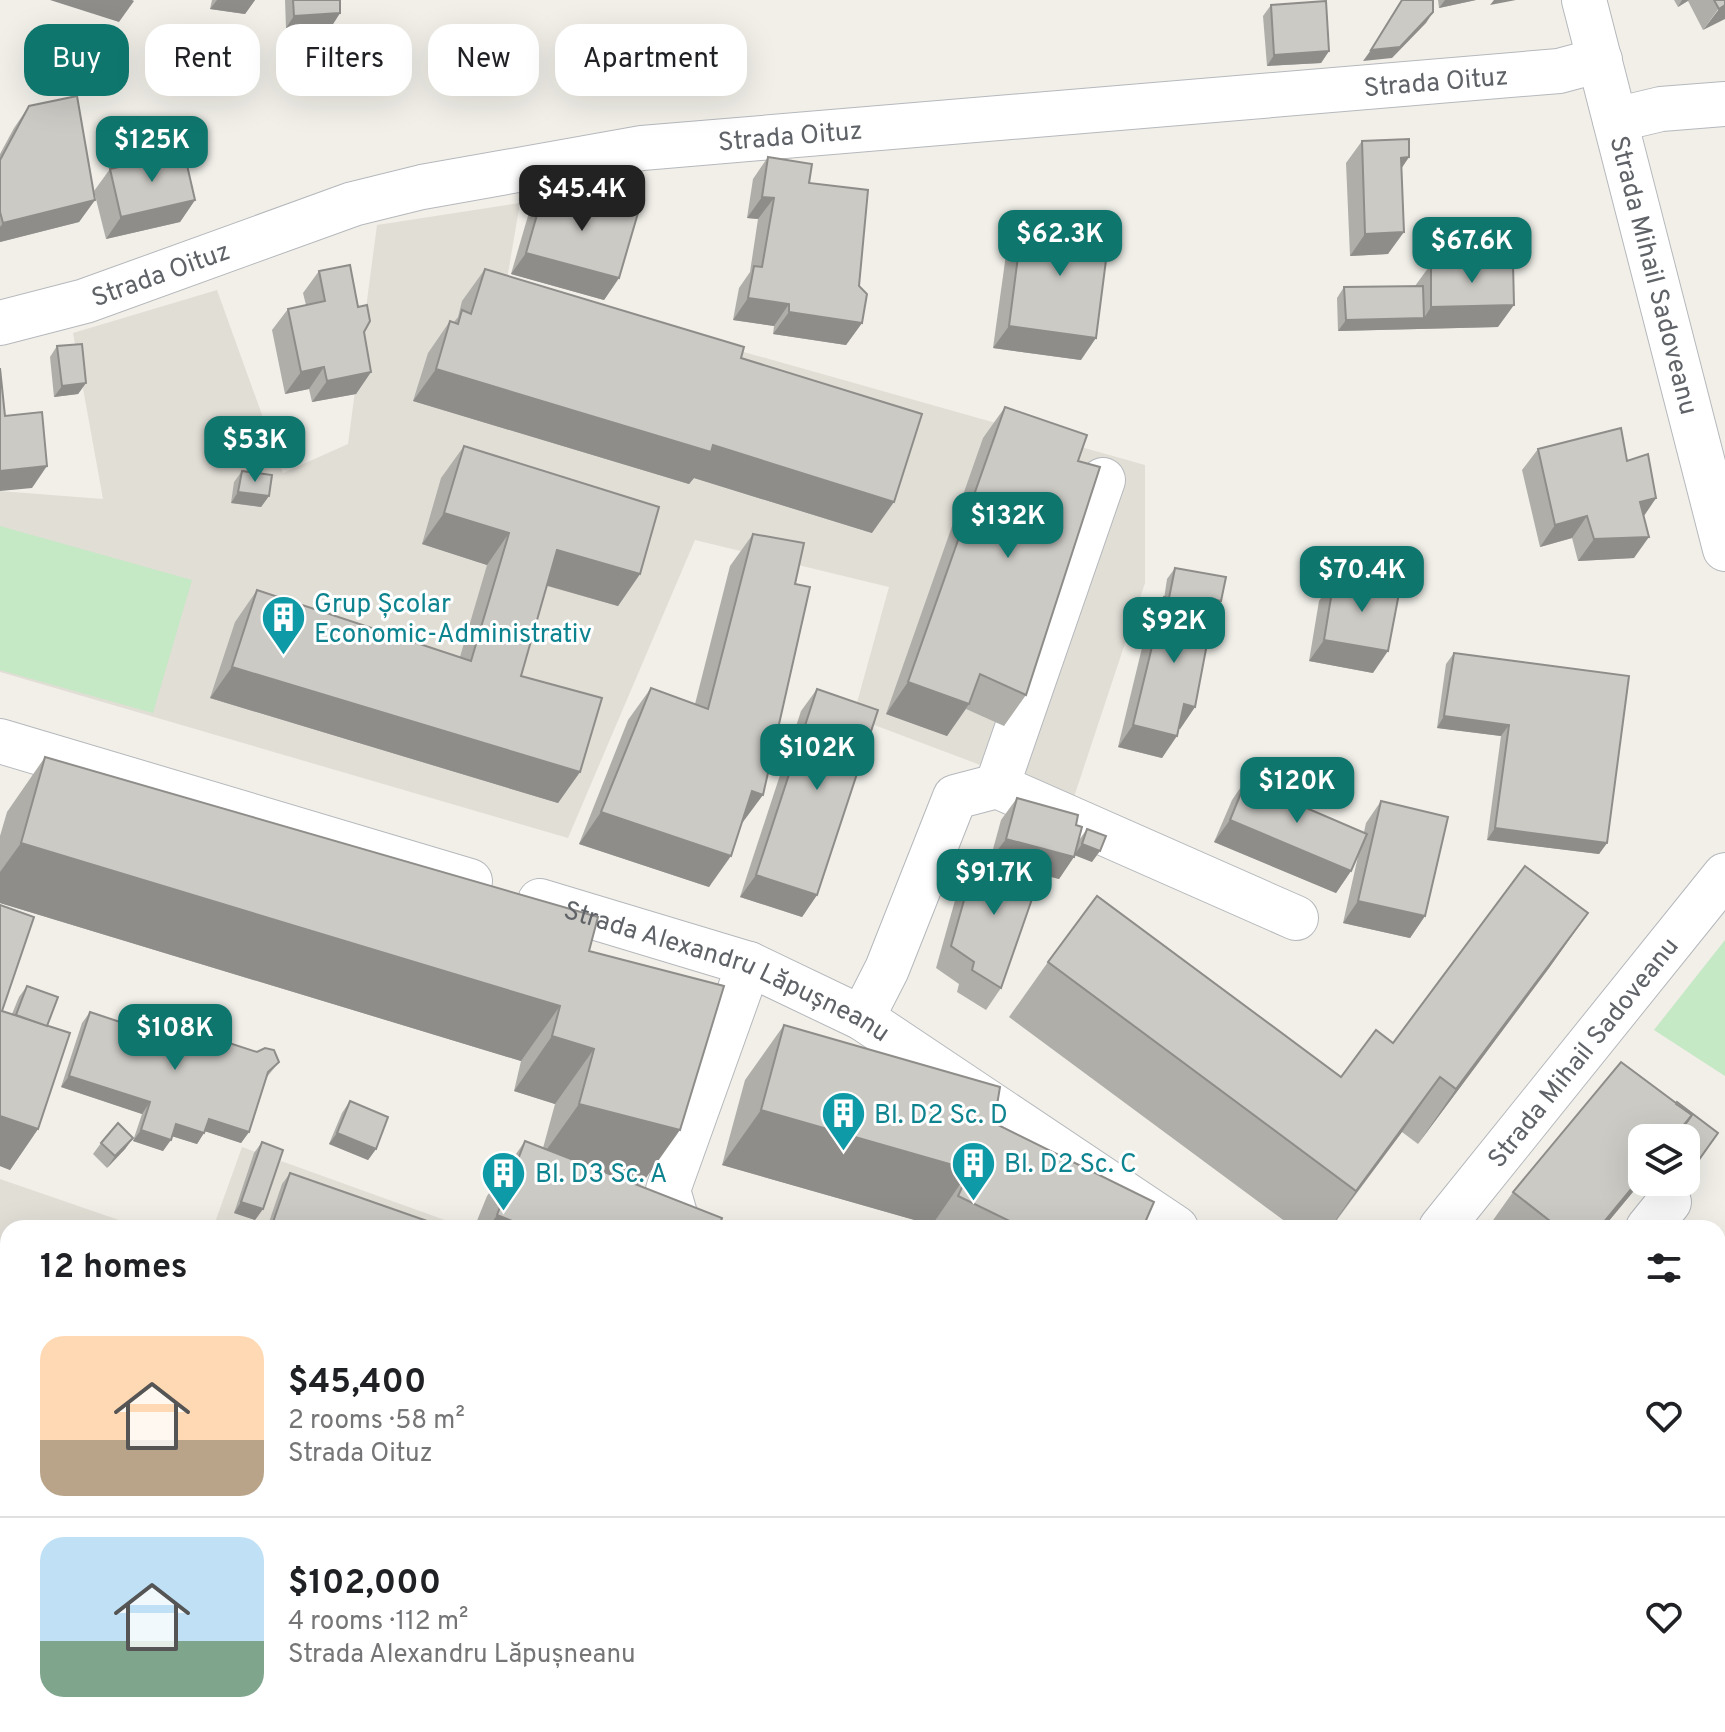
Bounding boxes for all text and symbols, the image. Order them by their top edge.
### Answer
chip: Buy [24,24,129,96]
chip: Rent [145,24,260,96]
chip: Filters [276,24,412,96]
chip: New [428,24,539,96]
chip: Apartment [555,24,747,96]
street label: Strada Oituz [1363,61,1510,106]
pin: $125K [96,116,208,184]
street label: Strada Oituz [717,116,864,161]
text: $125K [114,125,190,158]
street label: Strada Mihail Sadoveanu [1601,133,1704,419]
pin: $45.4K [517,165,647,233]
text: $45.4K [537,174,627,207]
pin: $62.3K [995,210,1125,278]
pin: $67.6K [1407,217,1537,285]
text: $62.3K [1016,219,1104,252]
text: $67.6K [1430,226,1514,259]
street label: Strada Oituz [88,236,235,316]
pin: $53K [208,416,302,484]
text: $53K [222,425,288,458]
pin: $132K [952,492,1064,560]
text: $132K [970,501,1046,534]
pin: $70.4K [1297,546,1427,614]
text: $70.4K [1318,555,1406,588]
place label: Grup Școlar Economic-Administrativ [314,589,592,652]
building icon: Grup Școlar Economic-Administrativ [259,594,307,657]
pin: $92K [1127,597,1221,665]
text: $92K [1141,606,1207,639]
pin: $102K [761,724,873,792]
text: $102K [778,733,856,766]
pin: $120K [1241,757,1353,825]
text: $120K [1258,766,1336,799]
pin: $91.7K [929,849,1059,917]
text: $91.7K [955,858,1033,891]
street label: Strada Alexandru Lăpușneanu [559,895,895,1051]
street label: Strada Mihail Sadoveanu [1482,931,1687,1176]
pin: $108K [119,1004,231,1072]
text: $108K [136,1013,214,1046]
building icon: Bl. D2 Sc. D [819,1090,867,1153]
place label: Bl. D2 Sc. D [874,1100,1008,1133]
map controls [1628,1124,1700,1196]
button: layers [1628,1124,1700,1196]
building icon: Bl. D2 Sc. C [949,1139,997,1202]
building icon: Bl. D3 Sc. A [480,1149,528,1212]
place label: Bl. D2 Sc. C [1004,1149,1137,1182]
place label: Bl. D3 Sc. A [535,1159,667,1192]
icon: filters [1642,1246,1686,1290]
text: 12 homes [40,1247,187,1290]
text: $45,400 [288,1362,426,1405]
icon: home [104,1368,200,1464]
icon: heart [1642,1394,1686,1438]
text: 2 rooms · 58 m² [288,1405,465,1438]
text: Strada Oituz [288,1438,433,1471]
text: $102,000 [288,1563,441,1606]
icon: home [104,1569,200,1665]
icon: heart [1642,1595,1686,1639]
text: 4 rooms · 112 m² [288,1606,468,1639]
text: Strada Alexandru Lăpușneanu [288,1639,636,1672]

